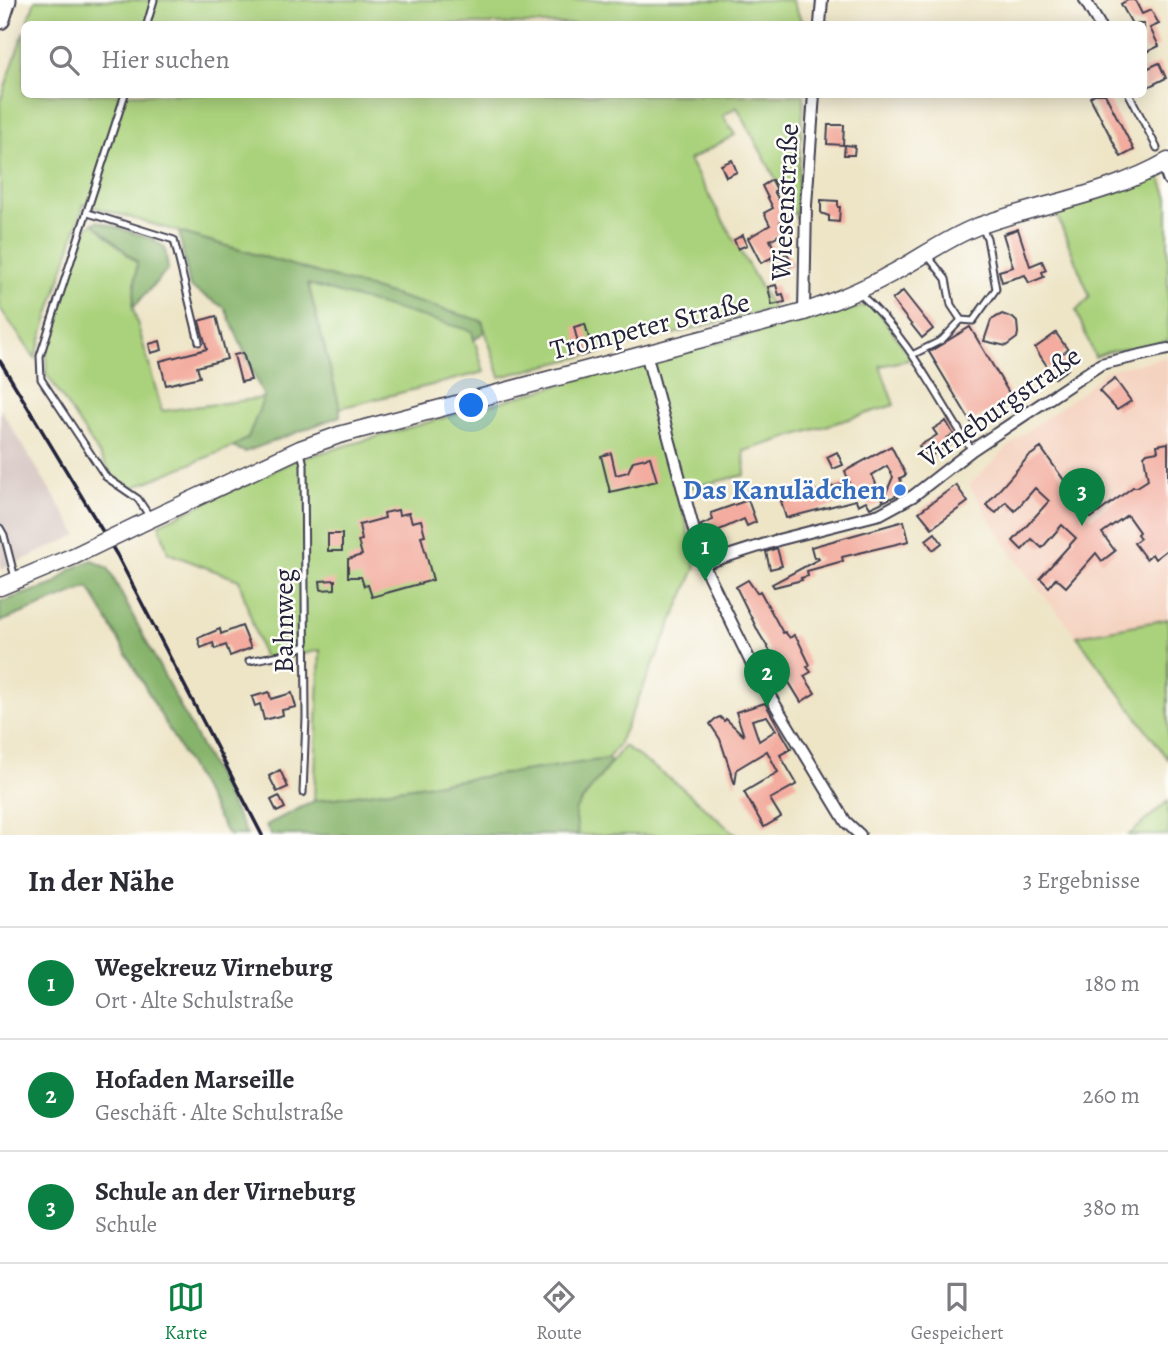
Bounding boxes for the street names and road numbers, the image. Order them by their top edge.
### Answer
street label: Wiesenstraße [762,122,808,283]
street label: Trompeter Straße [546,283,754,369]
street label: Virneburgstraße [911,337,1089,478]
street label: Bahnweg [265,568,303,674]

